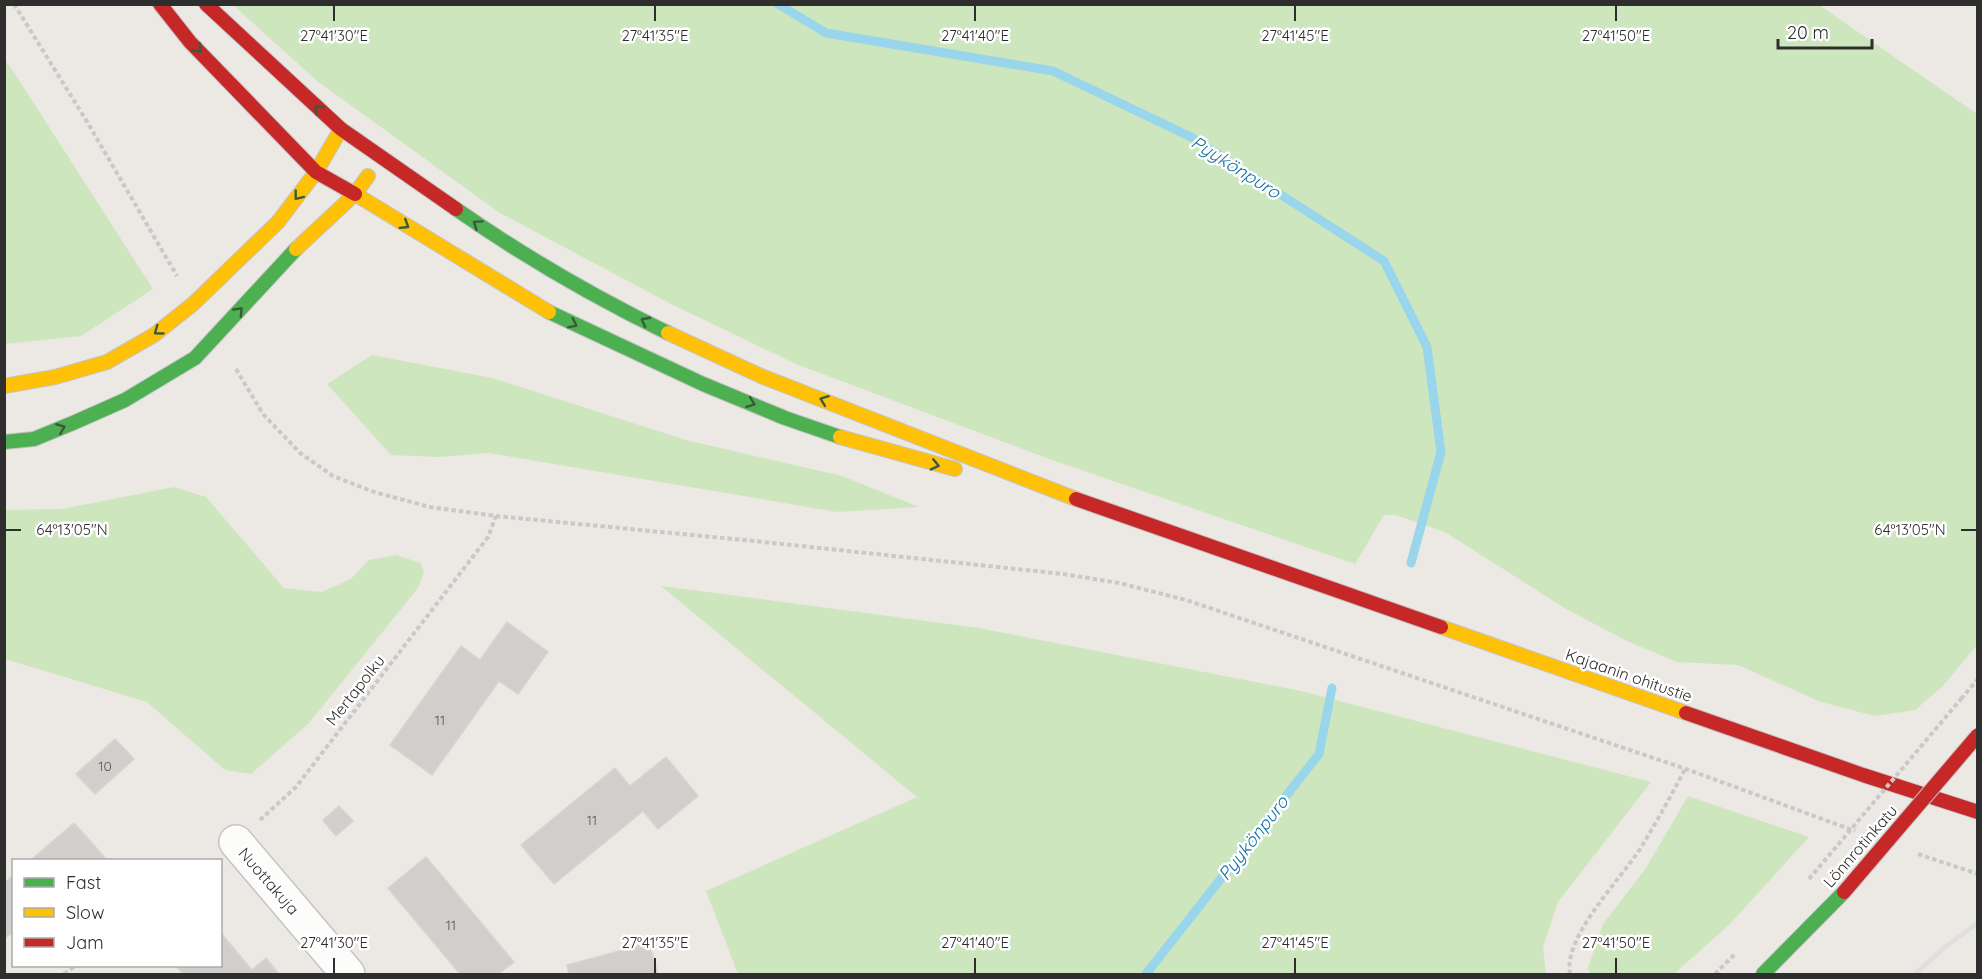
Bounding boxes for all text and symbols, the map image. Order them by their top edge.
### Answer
scale bar [1778,12,1872,50]
text: 20 m [1787,21,1829,44]
text: 27°41'30"E [300,26,368,45]
text: 27°41'35"E [621,26,689,45]
text: 27°41'40"E [941,26,1009,45]
text: 27°41'45"E [1261,26,1329,45]
text: 27°41'50"E [1582,26,1650,45]
one-way arrow [191,43,202,53]
one-way arrow [315,105,325,116]
water label: Pyykönpuro [1187,131,1286,204]
one-way arrow [294,189,305,200]
one-way arrow [399,217,409,229]
one-way arrow [472,220,483,231]
one-way arrow [231,307,242,318]
one-way arrow [566,316,577,328]
one-way arrow [641,317,652,328]
one-way arrow [154,324,165,335]
one-way arrow [819,395,830,407]
one-way arrow [745,396,755,409]
one-way arrow [54,423,65,435]
one-way arrow [930,458,940,471]
text: 64°13'05"N [36,520,108,539]
text: 64°13'05"N [1874,520,1946,539]
street label: Kajaanin ohitustie [1563,644,1695,706]
street label: Mertapolku [321,651,389,729]
house number: 11 [435,711,445,729]
house number: 10 [98,757,112,775]
water label: Pyykönpuro [1213,790,1294,885]
street label: Lönnrotinkatu [1819,801,1901,891]
house number: 11 [587,811,597,829]
street label: Nuottakuja [234,843,304,919]
legend [12,859,222,967]
text: Fast [66,871,101,894]
text: Slow [66,901,104,924]
house number: 11 [446,916,456,934]
text: Jam [66,931,104,954]
text: 27°41'30"E [300,933,368,952]
text: 27°41'35"E [621,933,689,952]
text: 27°41'40"E [941,933,1009,952]
text: 27°41'45"E [1261,933,1329,952]
text: 27°41'50"E [1582,933,1650,952]

